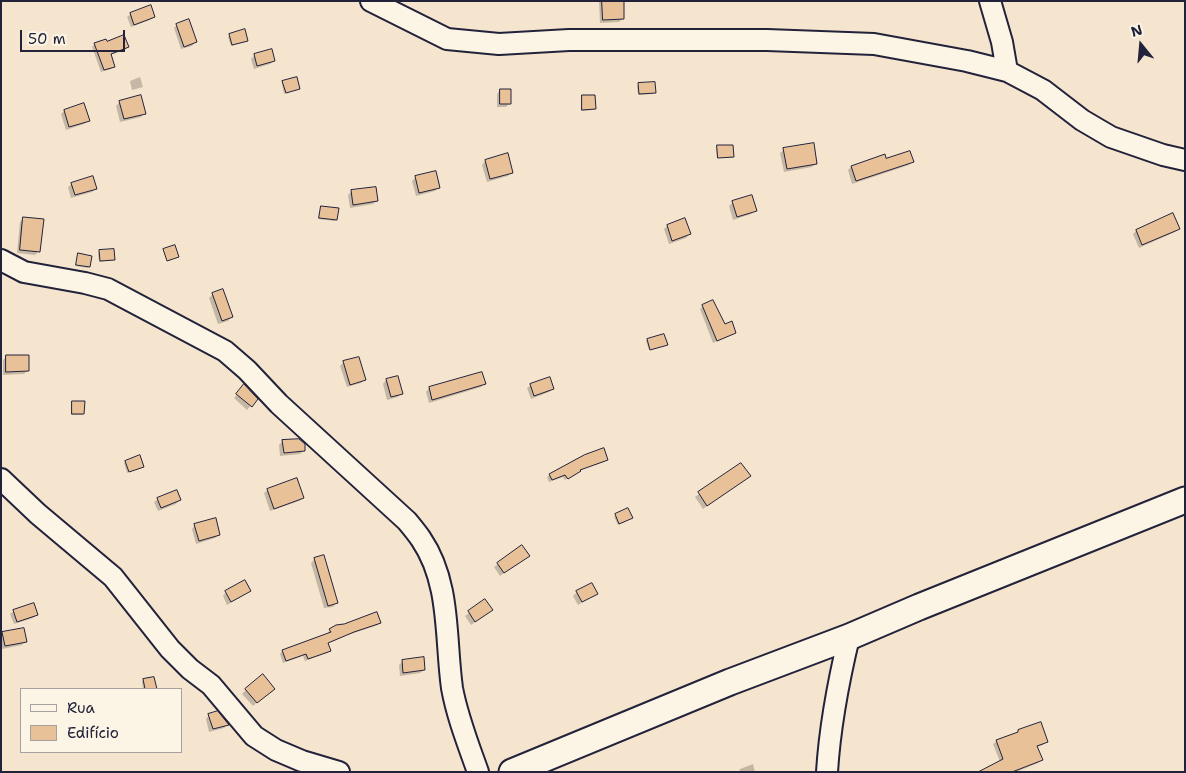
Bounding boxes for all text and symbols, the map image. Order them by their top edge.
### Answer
scale bar [22,20,128,52]
north arrow [1116,20,1166,70]
text: N [1129,20,1145,41]
text: 50 m [28,29,66,49]
legend [20,688,182,753]
text: Rua [67,698,95,718]
text: Edifício [67,723,119,743]

